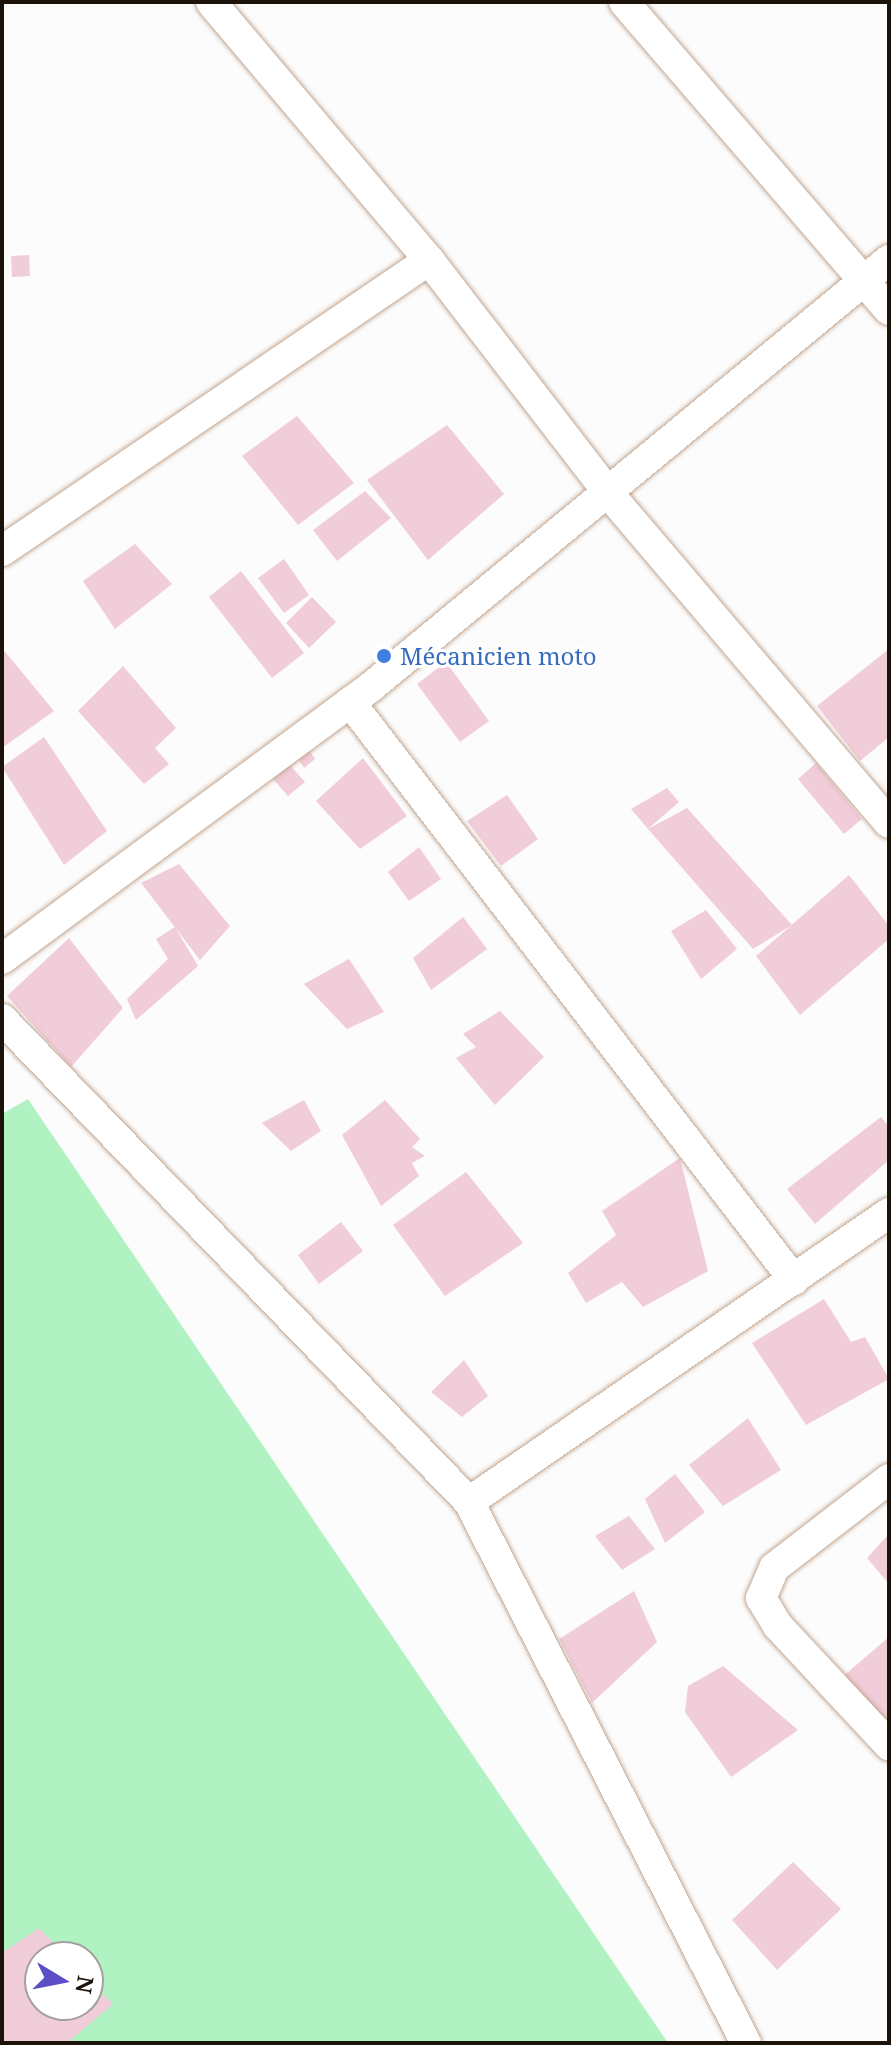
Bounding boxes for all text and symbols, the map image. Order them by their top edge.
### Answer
place label: Mécanicien moto [400,642,597,670]
marker: Mécanicien moto [375,647,393,665]
north arrow [24,1941,104,2021]
text: N [69,1974,102,1996]

